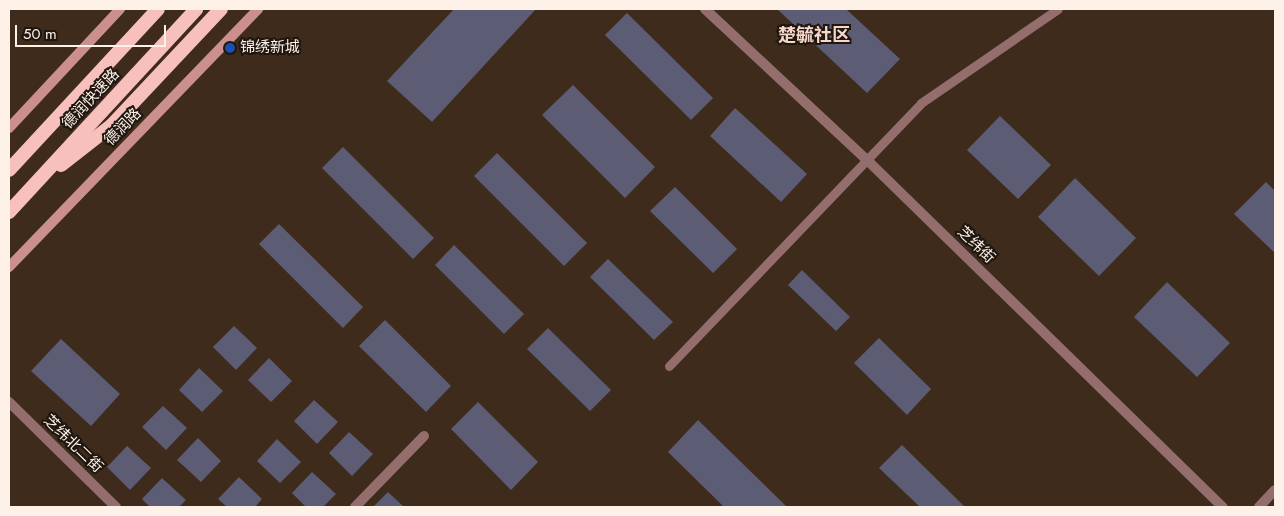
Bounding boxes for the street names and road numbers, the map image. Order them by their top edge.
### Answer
street label: 德润快速路 [59,65,123,133]
street label: 德润路 [101,105,145,149]
street label: 芝纬街 [954,223,998,267]
street label: 芝纬北二街 [40,411,106,477]

